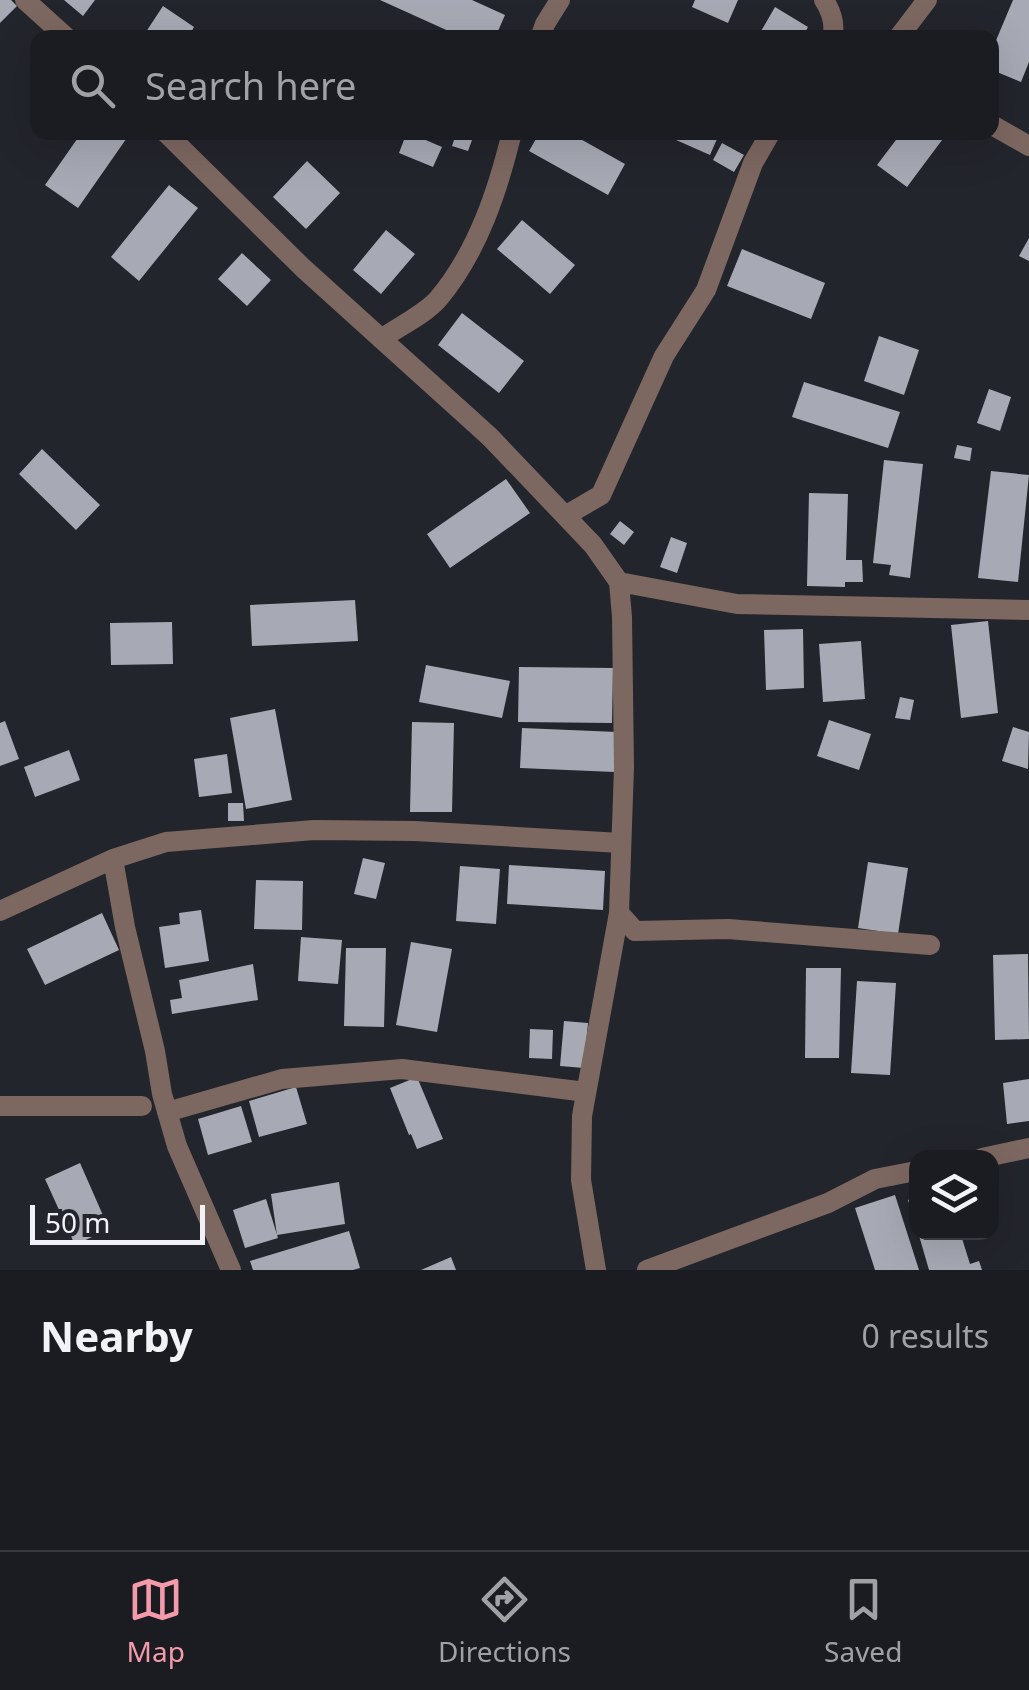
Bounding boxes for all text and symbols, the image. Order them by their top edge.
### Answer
search box [30,30,999,140]
icon: search [65,58,120,113]
text: Search here [145,59,356,111]
map controls [909,1150,999,1240]
button: layers [909,1150,999,1240]
scale bar [30,1200,205,1244]
text: 50 m [45,1203,111,1241]
text: Nearby [40,1307,193,1364]
text: 0 results [862,1314,989,1357]
tab: Map [127,1572,185,1670]
tab: Directions [438,1572,571,1670]
tab: Saved [824,1572,902,1670]

